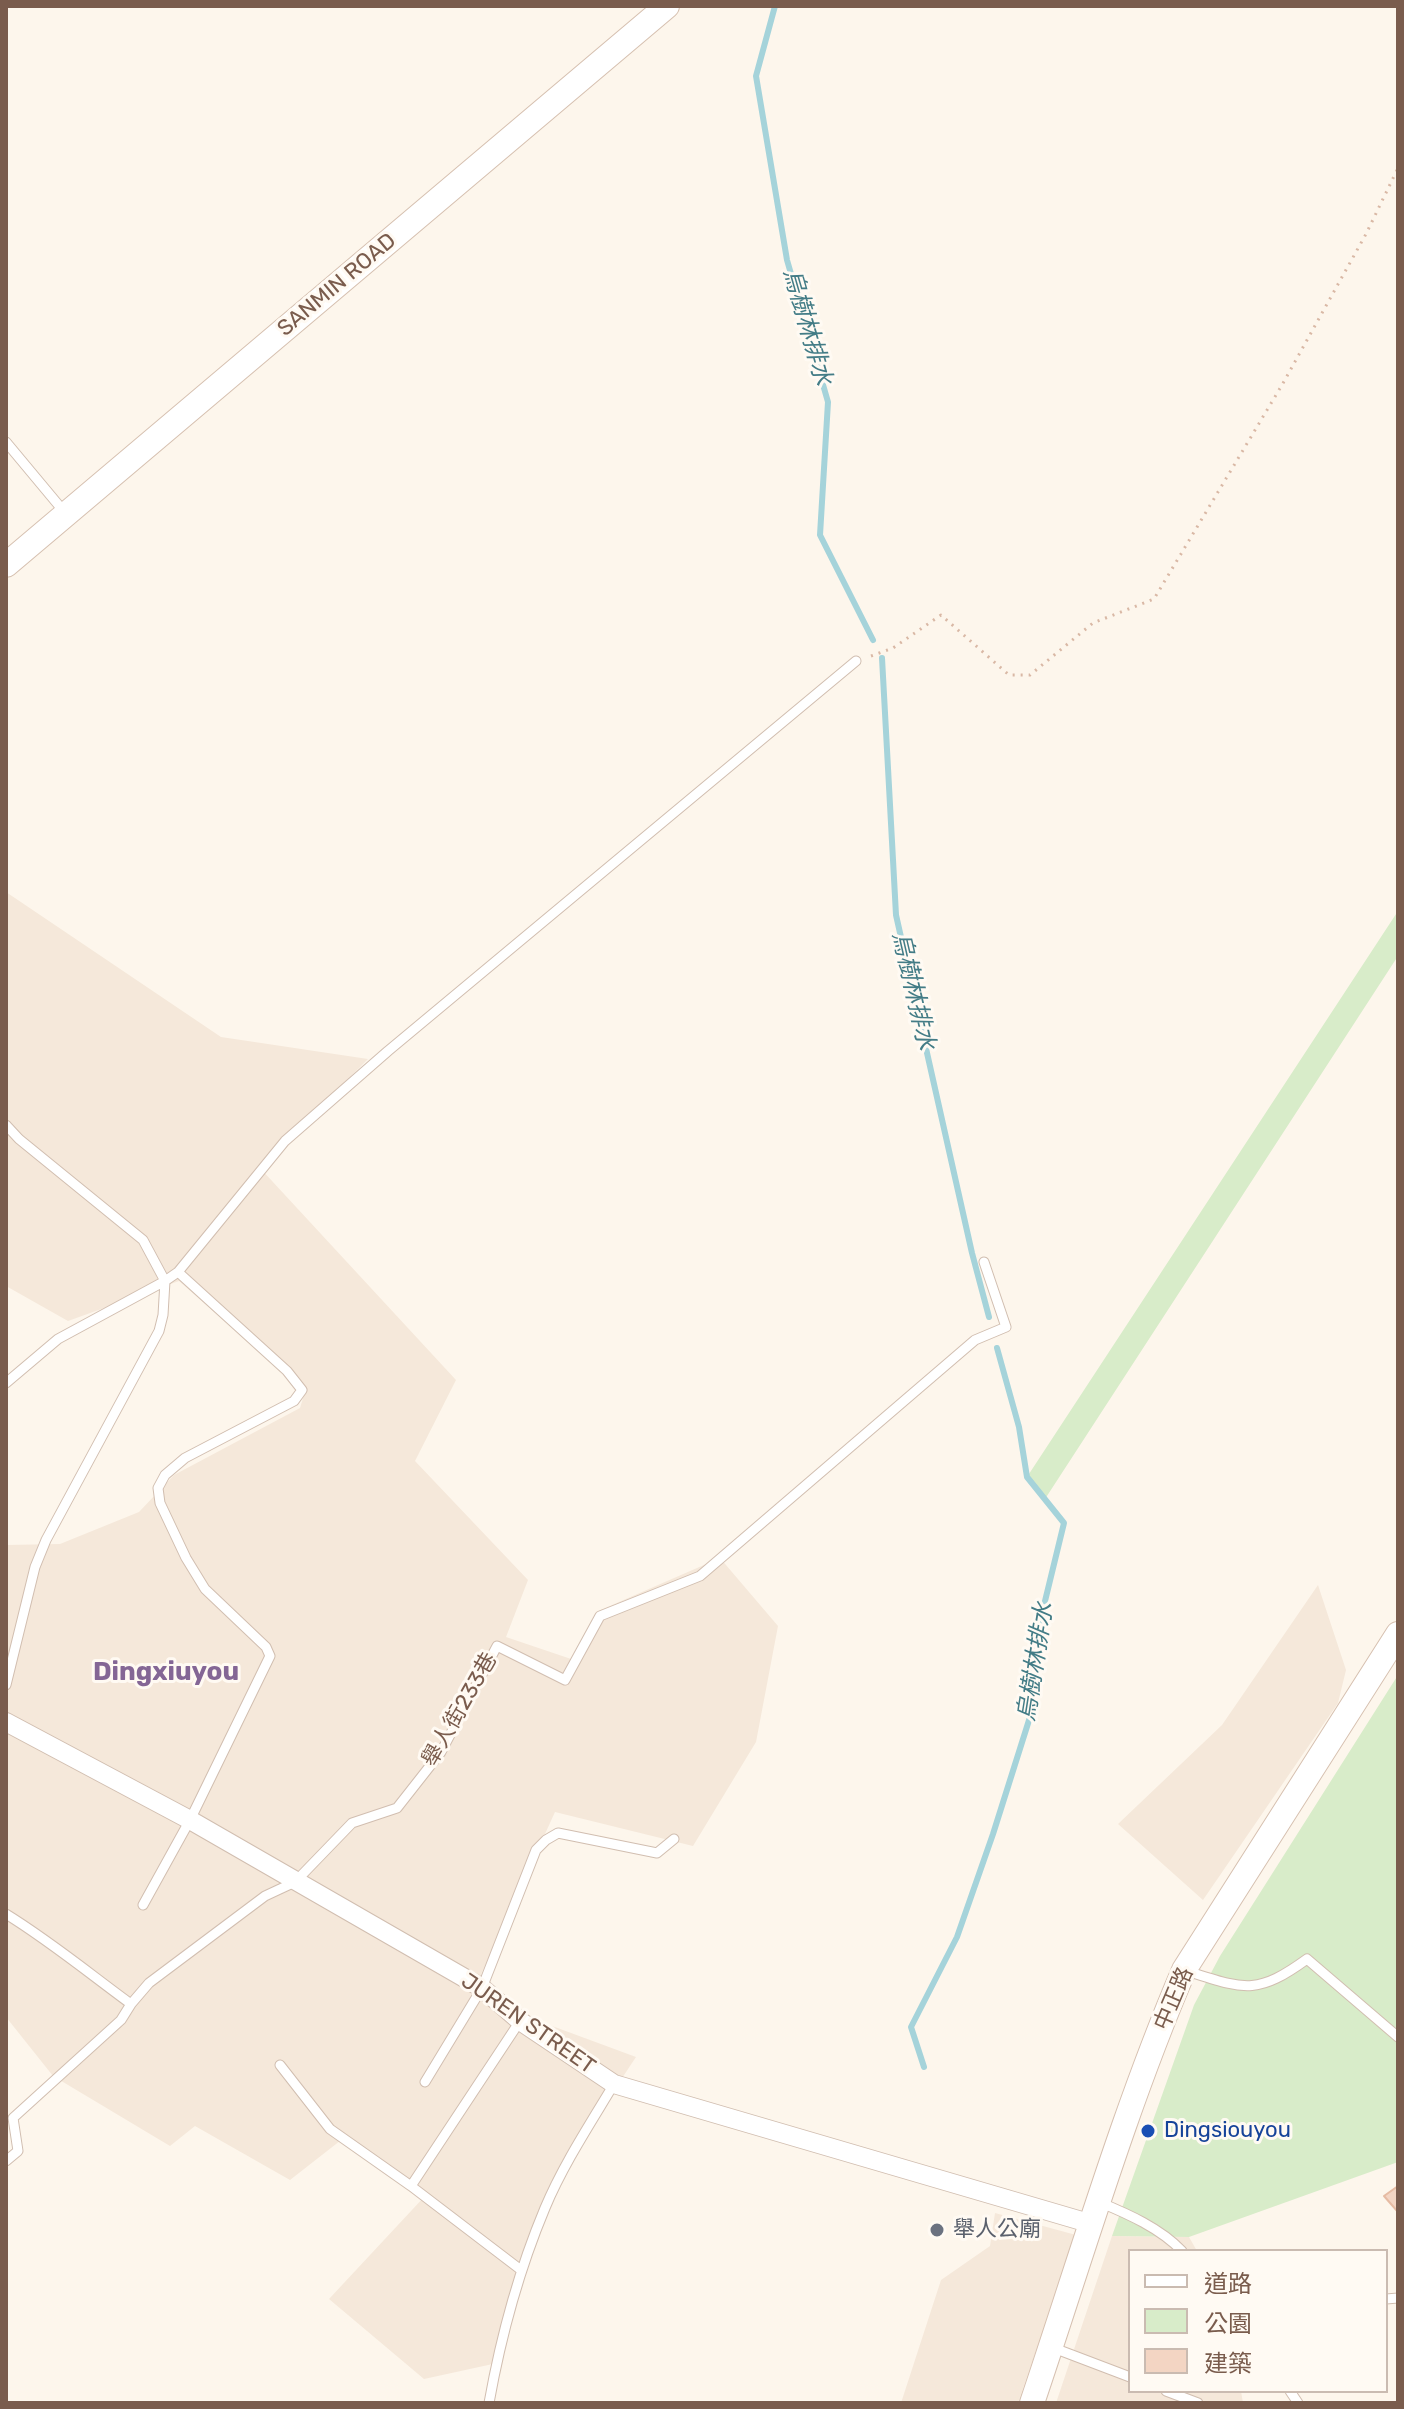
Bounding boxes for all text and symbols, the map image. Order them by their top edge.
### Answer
street label: SANMIN ROAD [272,228,402,342]
water label: 烏樹林排水 [777,265,837,389]
water label: 烏樹林排水 [885,929,941,1053]
water label: 烏樹林排水 [1012,1600,1060,1724]
street label: 舉人街233巷 [417,1648,503,1772]
district label: Dingxiuyou [93,1656,239,1688]
street label: 中正路 [1149,1963,1199,2035]
street label: JUREN STREET [456,1968,600,2080]
place label: Dingsiouyou [1164,2118,1291,2144]
marker: Dingsiouyou [1139,2122,1157,2140]
place label: 舉人公廟 [953,2217,1041,2243]
marker: 舉人公廟 [928,2221,946,2239]
legend [1128,2249,1388,2393]
text: 道路 [1204,2270,1252,2298]
text: 公園 [1204,2310,1252,2338]
text: 建築 [1204,2350,1252,2378]

